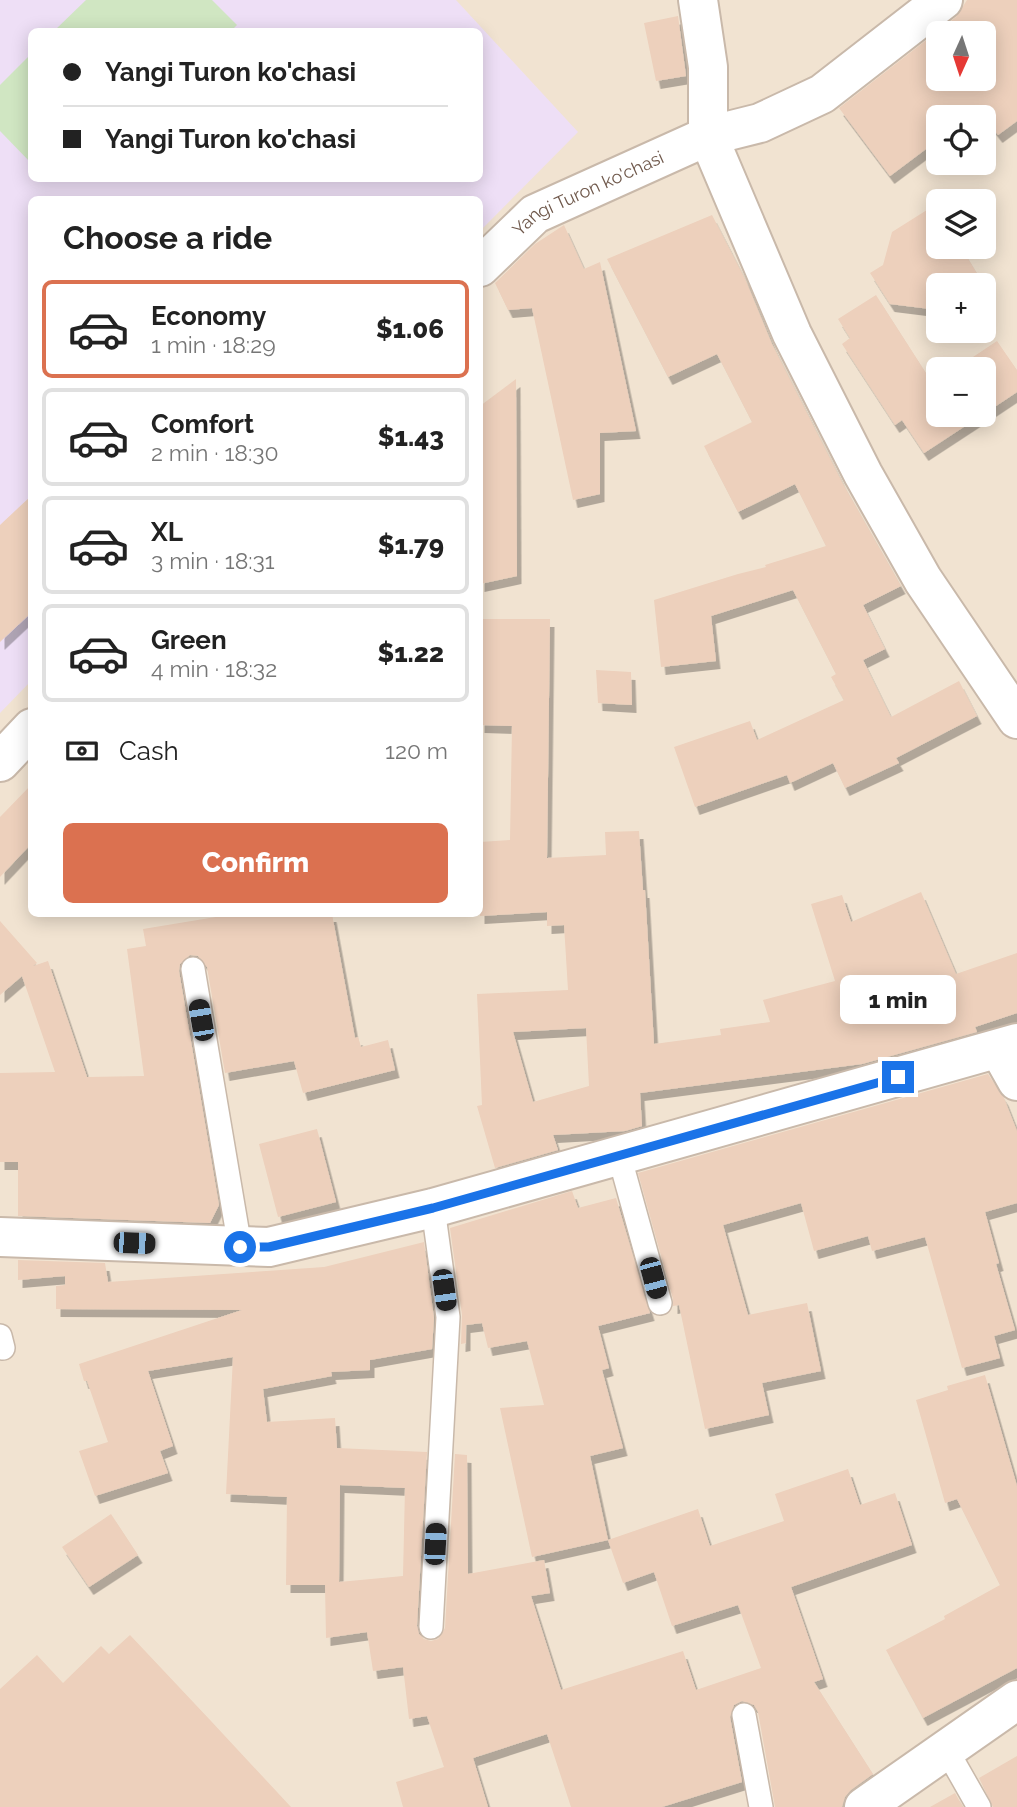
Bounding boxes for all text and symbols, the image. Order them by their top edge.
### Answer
north arrow [926,21,996,91]
map controls [926,21,996,427]
text: Yangi Turon ko'chasi [105,57,356,87]
button: locate [926,105,996,175]
text: Yangi Turon ko'chasi [105,124,356,154]
street label: Yangi Turon ko'chasi [508,146,667,240]
button: layers [926,189,996,259]
text: Choose a ride [63,219,272,256]
button: + [926,273,996,343]
icon: car [67,298,130,361]
text: Economy [151,301,266,331]
text: $1.06 [376,314,444,344]
text: 1 min · 18:29 [151,331,276,358]
button: − [926,357,996,427]
icon: car [67,406,130,469]
text: Comfort [151,409,254,439]
text: $1.43 [378,422,444,452]
text: 2 min · 18:30 [151,439,279,466]
icon: car [67,514,130,577]
text: XL [151,517,183,547]
text: $1.79 [378,530,444,560]
text: 3 min · 18:31 [151,547,275,574]
icon: car [67,622,130,685]
text: Green [151,625,227,655]
text: $1.22 [377,638,444,668]
text: 4 min · 18:32 [151,655,277,682]
icon: cash [63,732,101,770]
text: Cash [119,736,179,766]
text: 120 m [385,737,448,764]
button: Confirm [63,823,448,903]
callout: 1 min [840,976,956,1024]
text: 1 min [868,986,928,1013]
car [188,997,215,1043]
route end [882,1061,914,1093]
route start [224,1231,256,1263]
car [113,1232,156,1254]
car [638,1255,669,1301]
car [431,1268,458,1312]
car [424,1522,447,1566]

